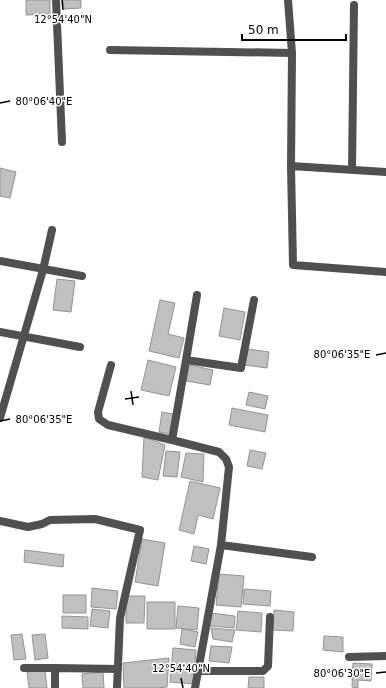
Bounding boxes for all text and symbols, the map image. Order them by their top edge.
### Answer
text: 12°54'40"N [34,14,92,25]
scale bar [242,16,346,42]
text: 50 m [248,23,279,37]
text: 80°06'40"E [16,96,72,107]
text: 80°06'35"E [314,349,370,360]
text: 80°06'35"E [16,414,72,425]
text: 12°54'40"N [152,663,210,674]
text: 80°06'30"E [314,668,370,679]

